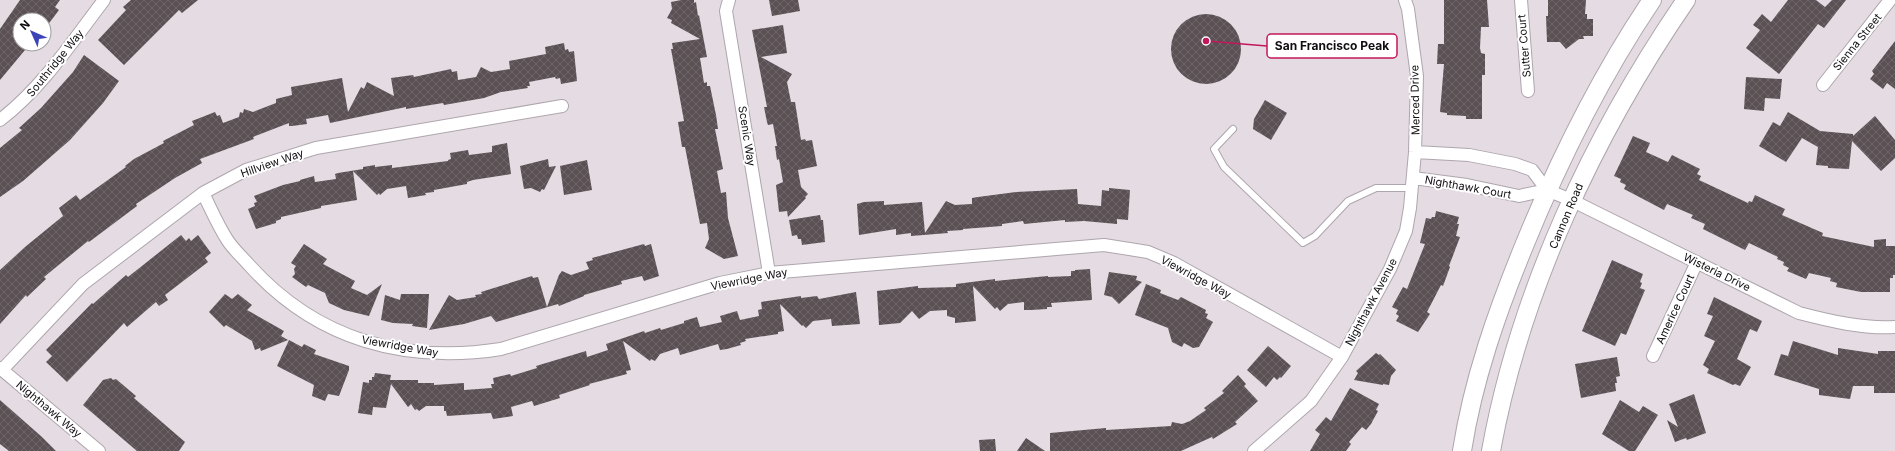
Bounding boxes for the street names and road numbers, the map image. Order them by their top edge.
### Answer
street label: Sienna Street [1830,10,1885,73]
street label: Sutter Court [1514,14,1534,78]
street label: Southridge Way [24,26,86,100]
street label: Merced Drive [1407,65,1423,135]
street label: Scenic Way [735,105,759,167]
street label: Hillview Way [239,146,305,180]
street label: Nighthawk Court [1424,172,1513,202]
street label: Cannon Road [1546,181,1586,251]
street label: Wisteria Drive [1681,250,1753,294]
street label: Viewridge Way [1158,253,1234,301]
street label: Nighthawk Avenue [1342,256,1400,348]
street label: Viewridge Way [709,265,789,293]
street label: Americe Court [1653,271,1697,346]
street label: Viewridge Way [360,332,440,360]
street label: Nighthawk Way [13,378,85,440]

